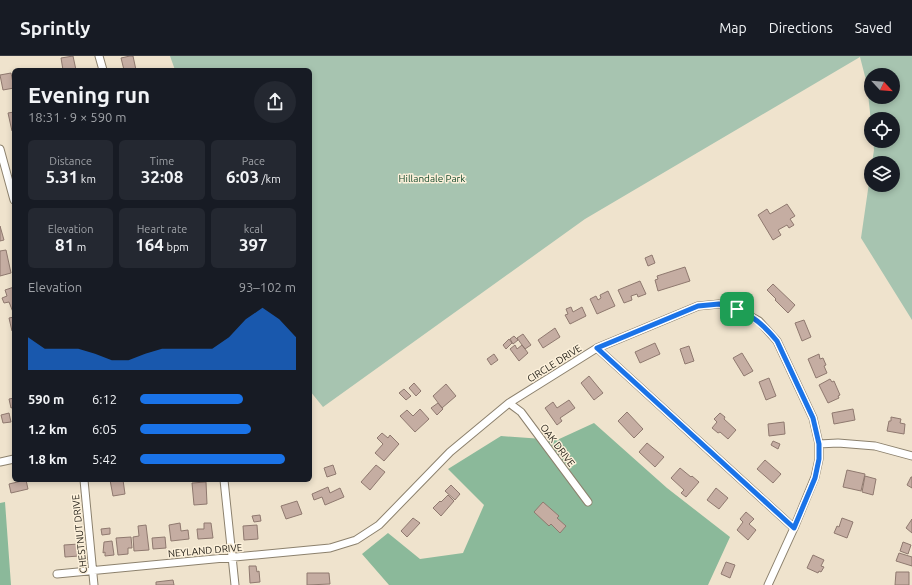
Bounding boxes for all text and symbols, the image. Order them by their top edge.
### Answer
text: Sprintly [20,17,90,39]
text: Map [719,20,747,36]
text: Directions [769,20,833,36]
text: Saved [855,20,892,36]
north arrow [864,68,900,104]
map controls [864,68,900,192]
button: share [254,81,296,123]
text: Evening run [28,82,150,107]
text: 18:31 · 9 × 590 m [28,110,127,124]
button: locate [864,112,900,148]
text: Distance [49,155,92,167]
text: Time [150,155,174,167]
text: Pace [242,155,265,167]
button: layers [864,156,900,192]
text: 5.31 [45,167,78,186]
text: 32:08 [141,167,183,186]
text: 6:03 [226,167,259,186]
text: km [78,173,96,185]
text: /km [259,173,281,185]
park label: Hillandale Park [399,173,465,184]
text: Elevation [48,223,94,235]
text: Heart rate [137,223,187,235]
text: kcal [244,223,263,235]
text: 81 [55,235,74,254]
text: 164 [135,235,164,254]
text: 397 [239,235,268,254]
text: m [74,241,86,253]
text: bpm [164,241,189,253]
text: Elevation [28,280,82,294]
text: 93–102 m [239,280,296,294]
pin [720,292,754,326]
icon: arrive [726,298,748,320]
street label: CIRCLE DRIVE [525,342,584,384]
text: 590 m [28,392,64,406]
text: 6:12 [92,392,117,406]
text: 1.2 km [28,422,67,436]
text: 6:05 [92,422,117,436]
street label: OAK DRIVE [538,422,577,469]
text: 1.8 km [28,452,67,466]
text: 5:42 [92,452,117,466]
street label: CHESTNUT DRIVE [70,494,89,574]
street label: NEYLAND DRIVE [167,542,243,559]

